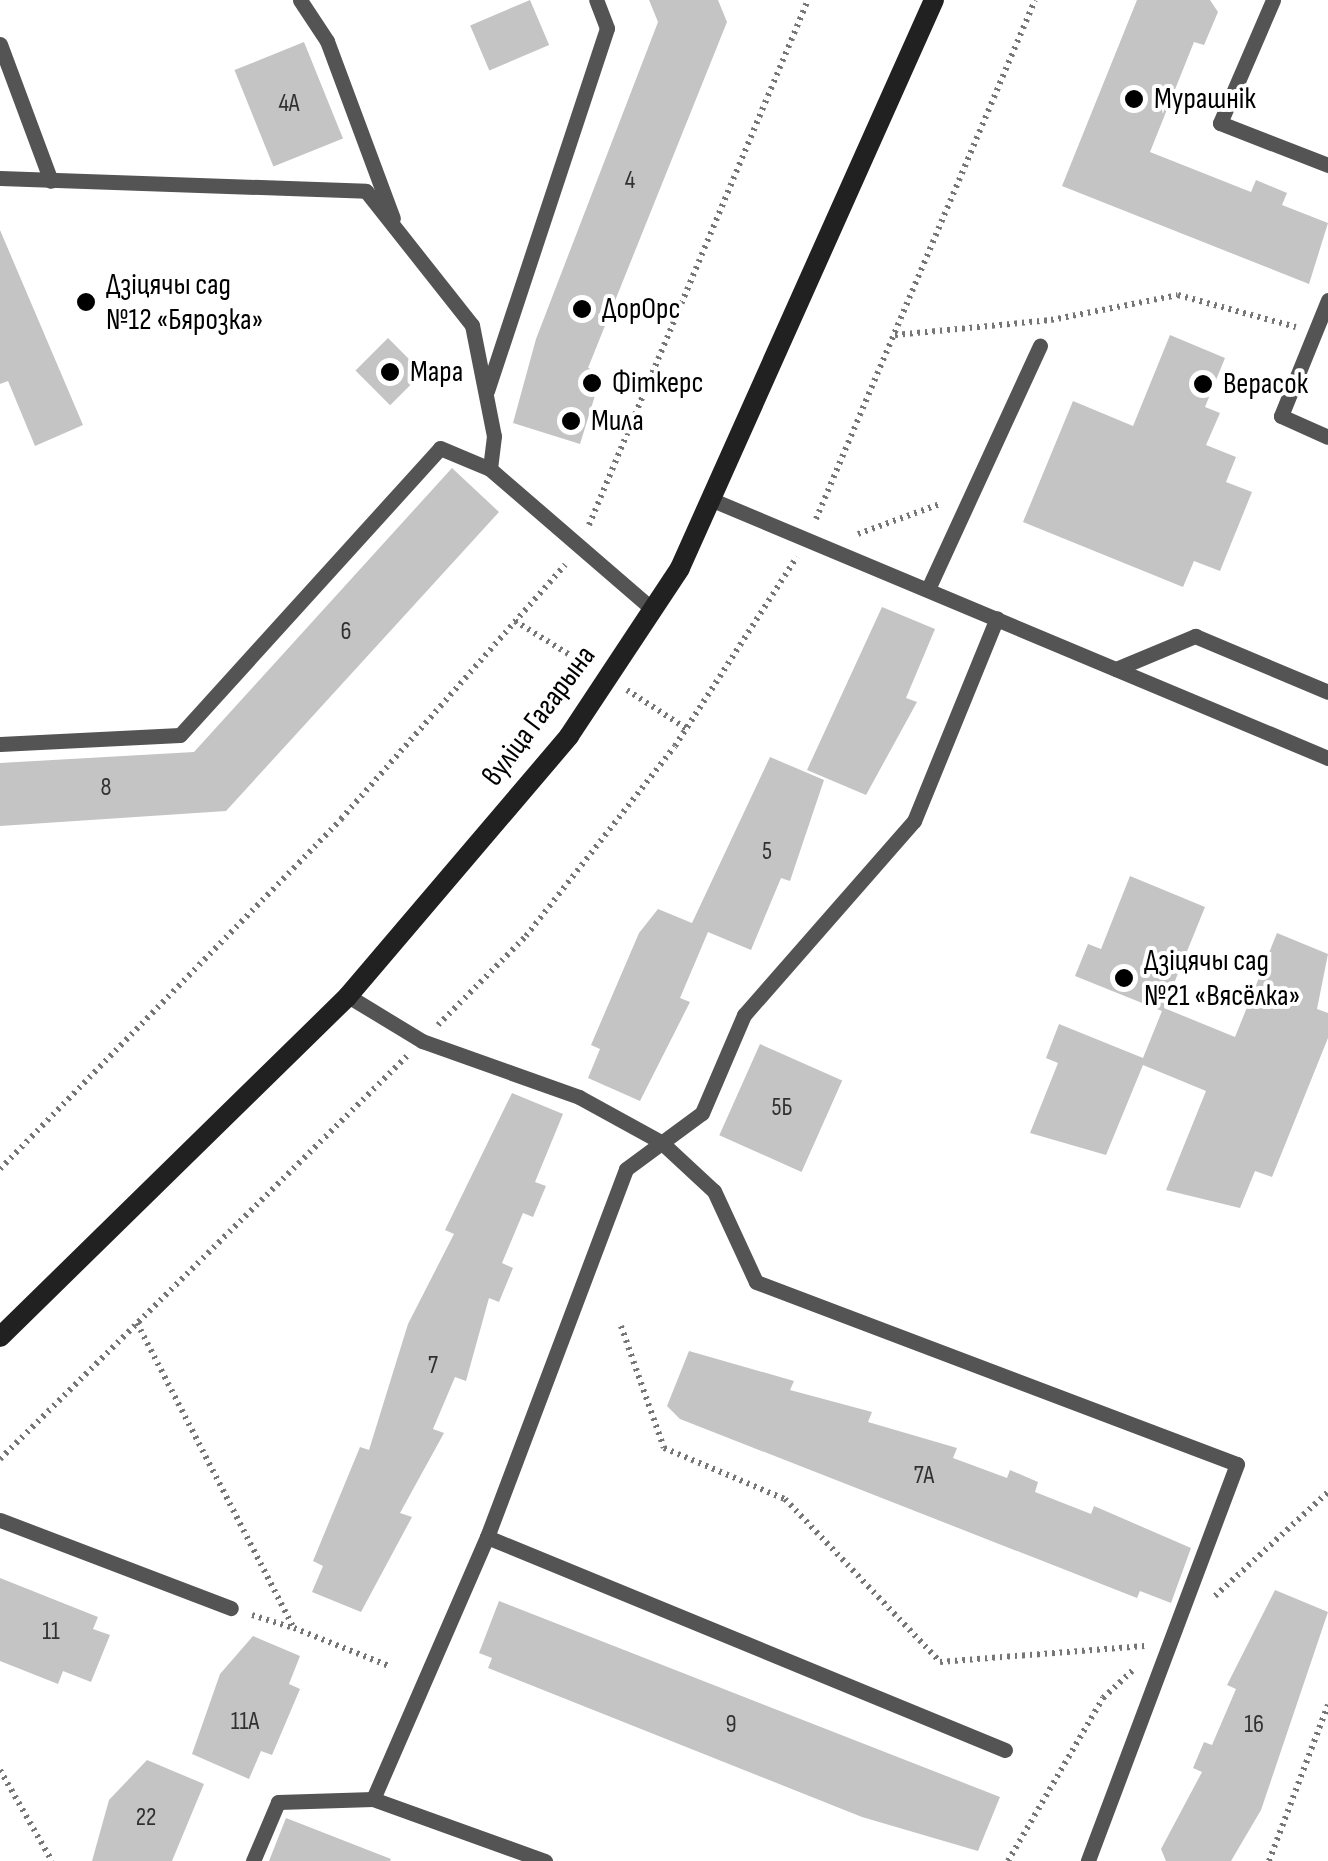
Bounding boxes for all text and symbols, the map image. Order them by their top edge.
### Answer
place label: Мурашнік [1154,81,1256,117]
marker: Мурашнік [1123,88,1145,110]
house number: 4А [278,89,300,119]
house number: 4 [625,166,635,196]
place label: Дзіцячы сад №12 «Бярозка» [106,267,263,338]
marker: Дзіцячы сад №12 «Бярозка» [75,291,97,313]
place label: ДорОрс [602,291,681,327]
marker: ДорОрс [571,298,593,320]
place label: Мара [410,354,463,390]
marker: Мара [379,361,401,383]
place label: Фіткерс [612,365,703,401]
place label: Верасок [1223,366,1308,402]
marker: Фіткерс [581,372,603,394]
marker: Верасок [1192,373,1214,395]
place label: Мила [591,403,644,439]
marker: Мила [560,410,582,432]
house number: 6 [341,617,351,647]
street label: вуліца Гагарына [475,639,603,793]
house number: 8 [101,773,111,803]
house number: 5 [762,837,772,867]
place label: Дзіцячы сад №21 «Вясёлка» [1144,943,1300,1014]
marker: Дзіцячы сад №21 «Вясёлка» [1113,967,1135,989]
house number: 5Б [772,1093,792,1123]
house number: 7 [428,1351,438,1381]
house number: 7А [914,1461,934,1491]
house number: 11 [42,1617,60,1647]
house number: 11А [231,1707,259,1737]
house number: 9 [725,1710,737,1740]
house number: 16 [1244,1710,1264,1740]
house number: 22 [136,1803,156,1833]

